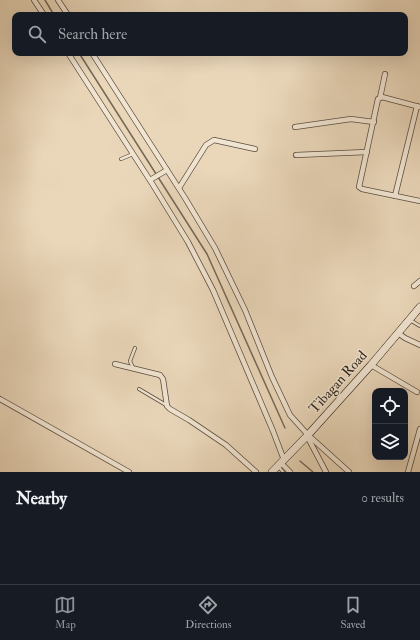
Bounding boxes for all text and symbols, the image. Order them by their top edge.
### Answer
search box [12,12,408,56]
icon: search [26,23,48,45]
text: Search here [58,25,127,44]
street label: Tibagan Road [305,347,371,417]
map controls [372,388,408,460]
button: locate [372,388,408,424]
button: layers [372,424,408,460]
text: Nearby [16,488,67,509]
text: 0 results [361,490,404,506]
tab: Map [54,594,76,631]
tab: Directions [185,594,232,631]
tab: Saved [340,594,366,631]

